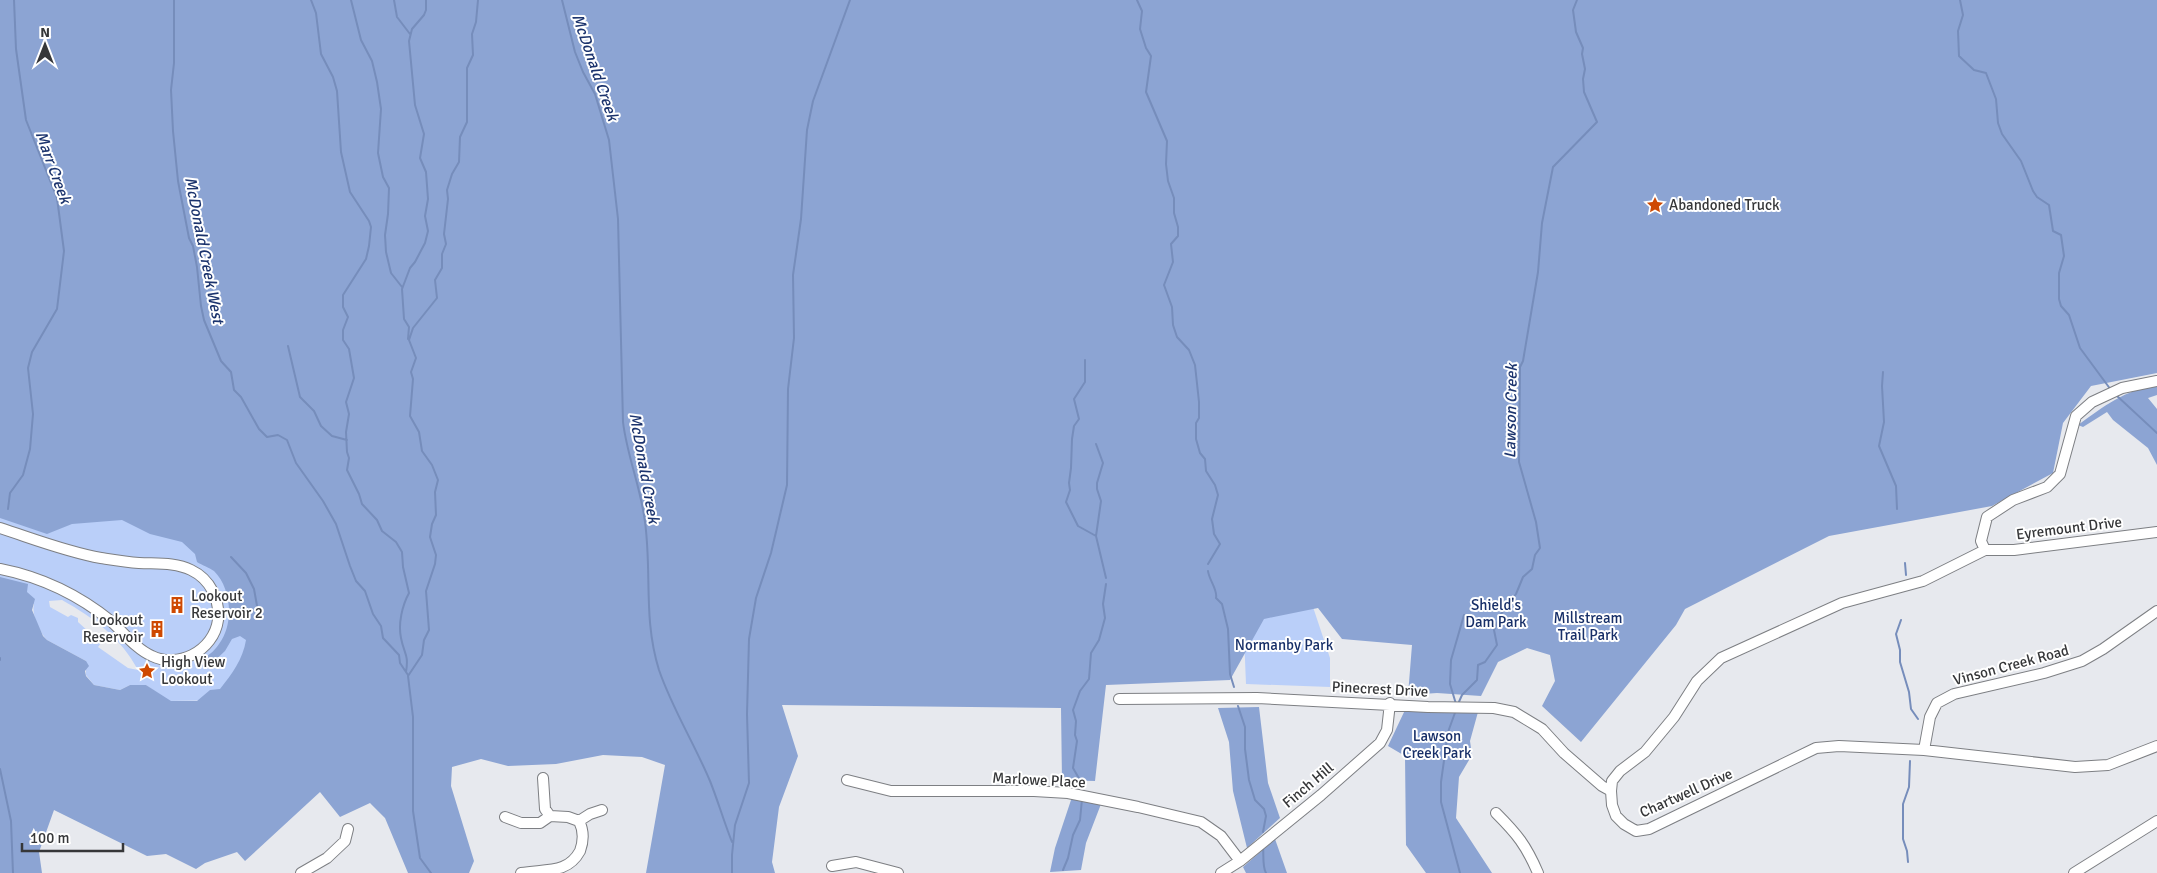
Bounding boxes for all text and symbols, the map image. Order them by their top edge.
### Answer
water label: McDonald Creek [567,11,623,125]
north arrow [20,20,70,70]
text: N [40,24,50,41]
water label: Marr Creek [31,128,76,208]
water label: McDonald Creek West [180,175,229,328]
place icon: Abandoned Truck [1645,195,1665,215]
place label: Abandoned Truck [1669,196,1780,214]
water label: Lawson Creek [1500,362,1522,458]
water label: McDonald Creek [624,411,664,527]
street label: Eyremount Drive [2015,513,2123,543]
place label: Lookout Reservoir 2 [191,587,263,622]
building icon: Lookout Reservoir 2 [167,595,187,615]
park label: Shield's Dam Park [1465,596,1527,631]
park label: Millstream Trail Park [1554,609,1623,644]
place label: Lookout Reservoir [83,611,143,646]
building icon: Lookout Reservoir [147,619,167,639]
park label: Normanby Park [1235,636,1334,654]
street label: Vinson Creek Road [1951,641,2071,689]
place label: High View Lookout [161,653,226,688]
place icon: High View Lookout [137,661,157,681]
street label: Pinecrest Drive [1331,677,1429,701]
park label: Lawson Creek Park [1403,727,1472,762]
street label: Finch Hill [1279,758,1337,812]
street label: Chartwell Drive [1637,765,1735,821]
street label: Marlowe Place [992,769,1086,791]
scale bar [22,820,124,852]
text: 100 m [30,829,70,847]

